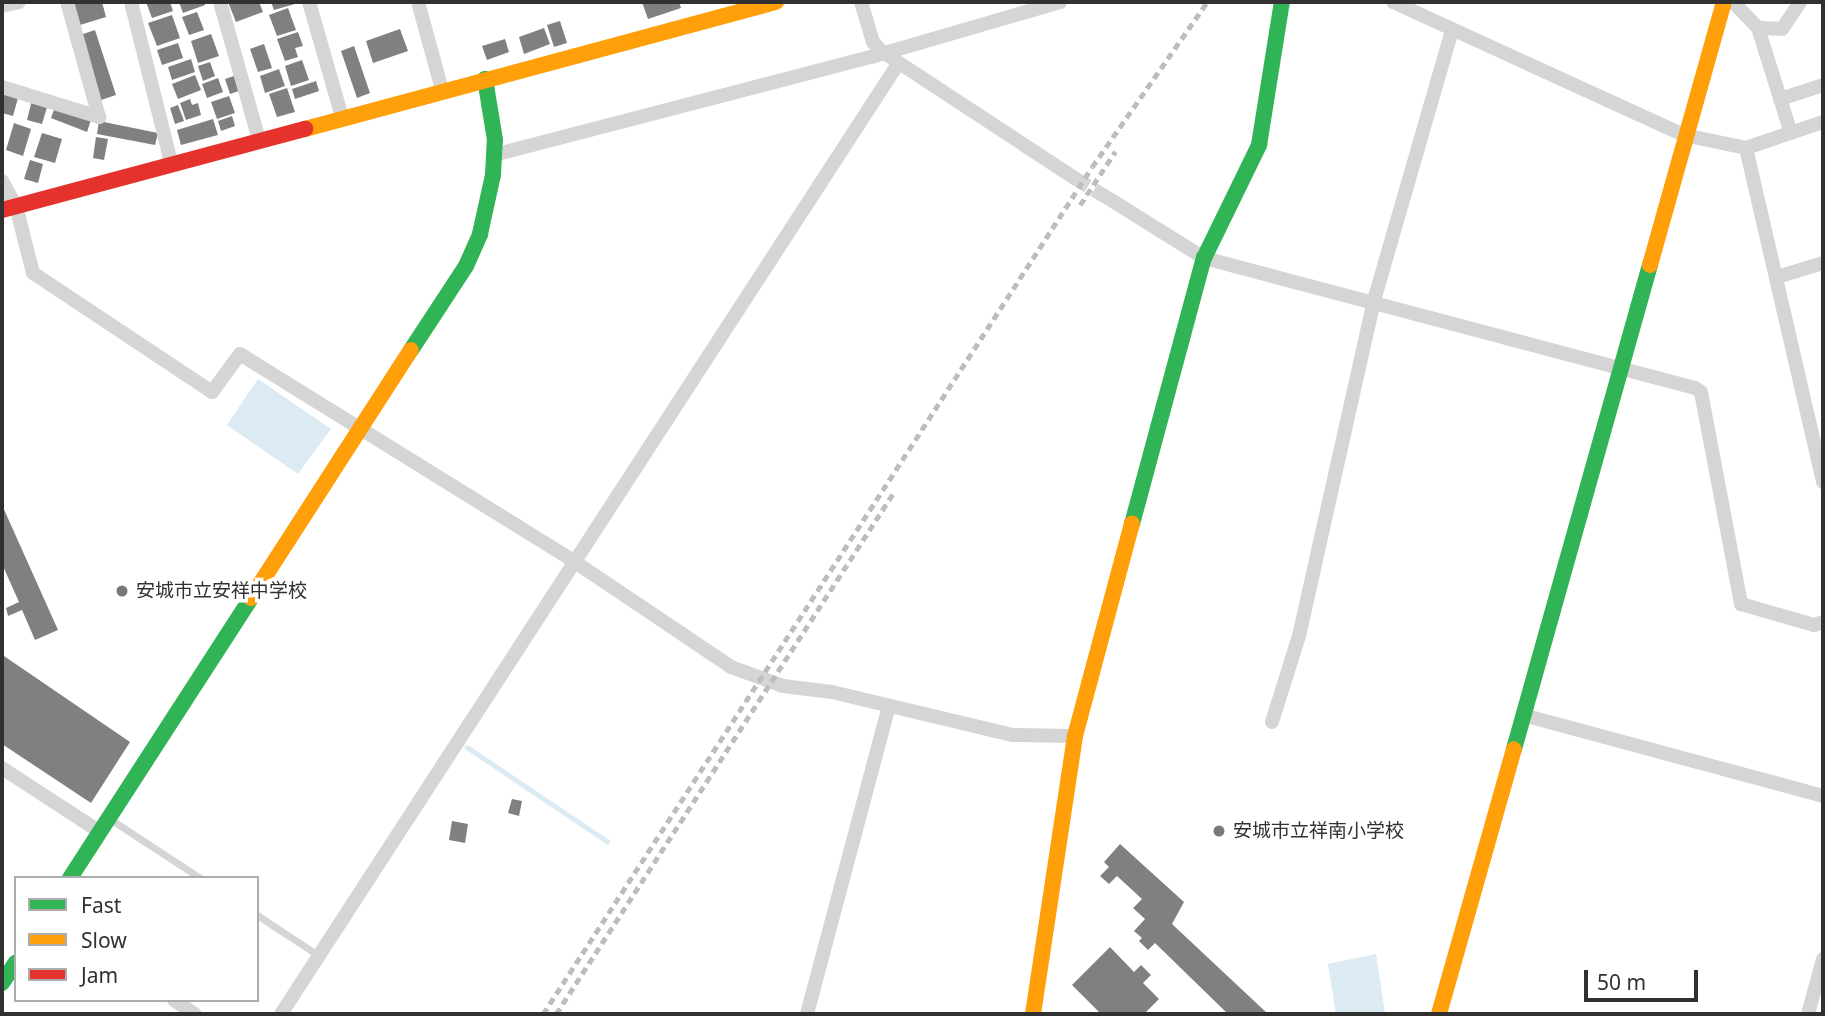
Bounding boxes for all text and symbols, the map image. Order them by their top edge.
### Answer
place label: 安城市立安祥中学校 [136,580,307,602]
marker: 安城市立安祥中学校 [114,583,130,599]
place label: 安城市立祥南小学校 [1233,820,1404,842]
marker: 安城市立祥南小学校 [1211,823,1227,839]
legend [14,876,259,1002]
text: Fast [81,891,121,919]
text: Slow [81,926,127,954]
scale bar [1587,956,1701,1000]
text: Jam [81,961,118,989]
text: 50 m [1597,968,1646,996]

